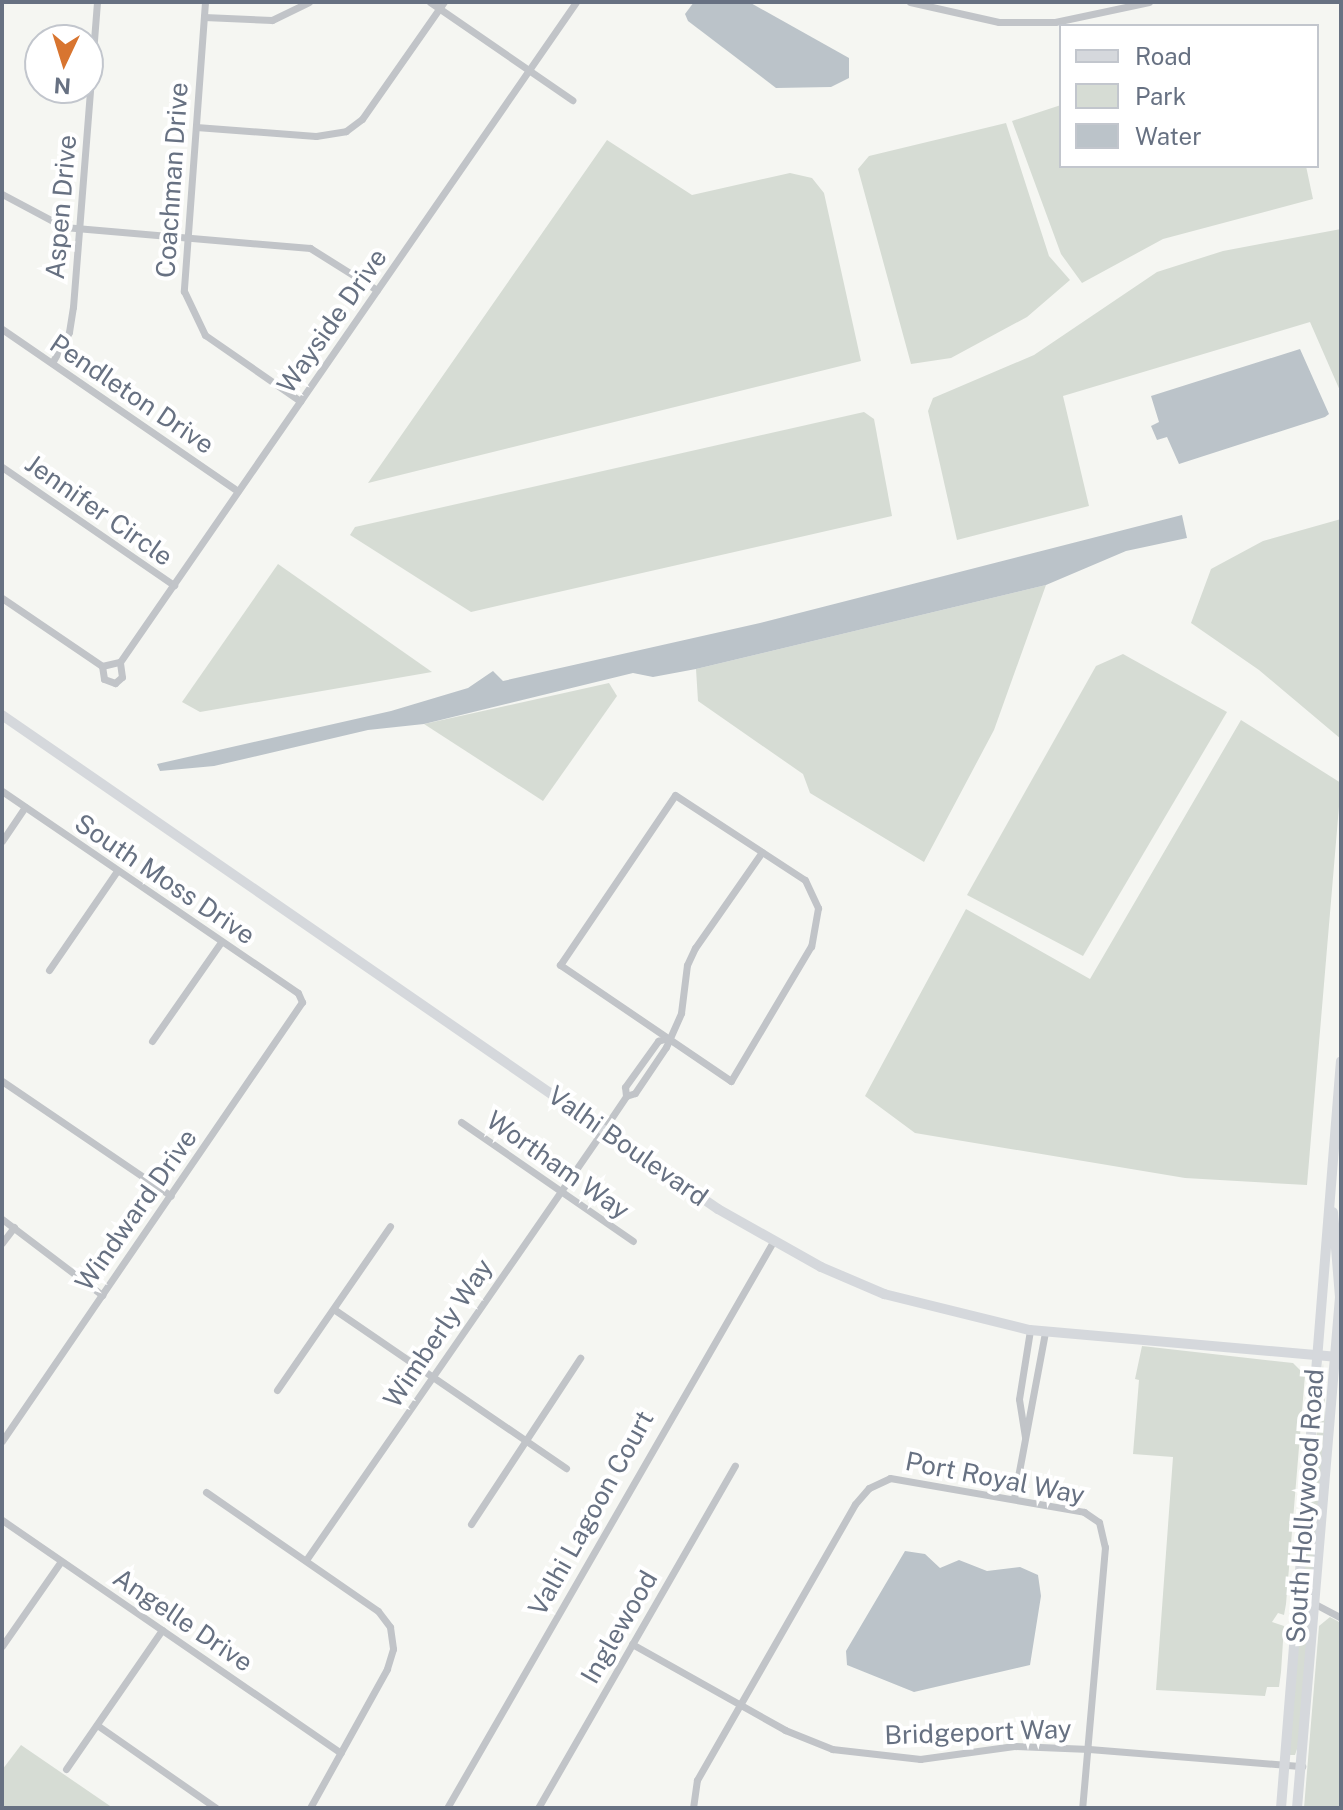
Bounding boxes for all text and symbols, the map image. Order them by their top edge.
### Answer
north arrow [24,24,104,104]
legend [1059,24,1319,168]
text: Road [1135,42,1192,70]
text: N [53,72,72,100]
street label: Coachman Drive [150,81,194,279]
text: Park [1135,82,1186,110]
text: Water [1135,122,1202,150]
street label: Aspen Drive [39,133,83,281]
street label: Wayside Drive [271,243,393,399]
street label: Pendleton Drive [44,328,220,460]
street label: Jennifer Circle [19,448,179,572]
street label: South Moss Drive [69,807,261,951]
street label: Valhi Boulevard [542,1079,714,1213]
street label: Wortham Way [480,1104,636,1226]
street label: Windward Drive [69,1123,203,1297]
street label: Wimberly Way [377,1252,499,1414]
street label: South Hollywood Road [1280,1368,1330,1644]
street label: Valhi Lagoon Court [522,1405,660,1621]
street label: Port Royal Way [902,1445,1088,1511]
street label: Angelle Drive [107,1562,259,1678]
street label: Inglewood [574,1565,664,1689]
street label: Bridgeport Way [884,1713,1072,1751]

